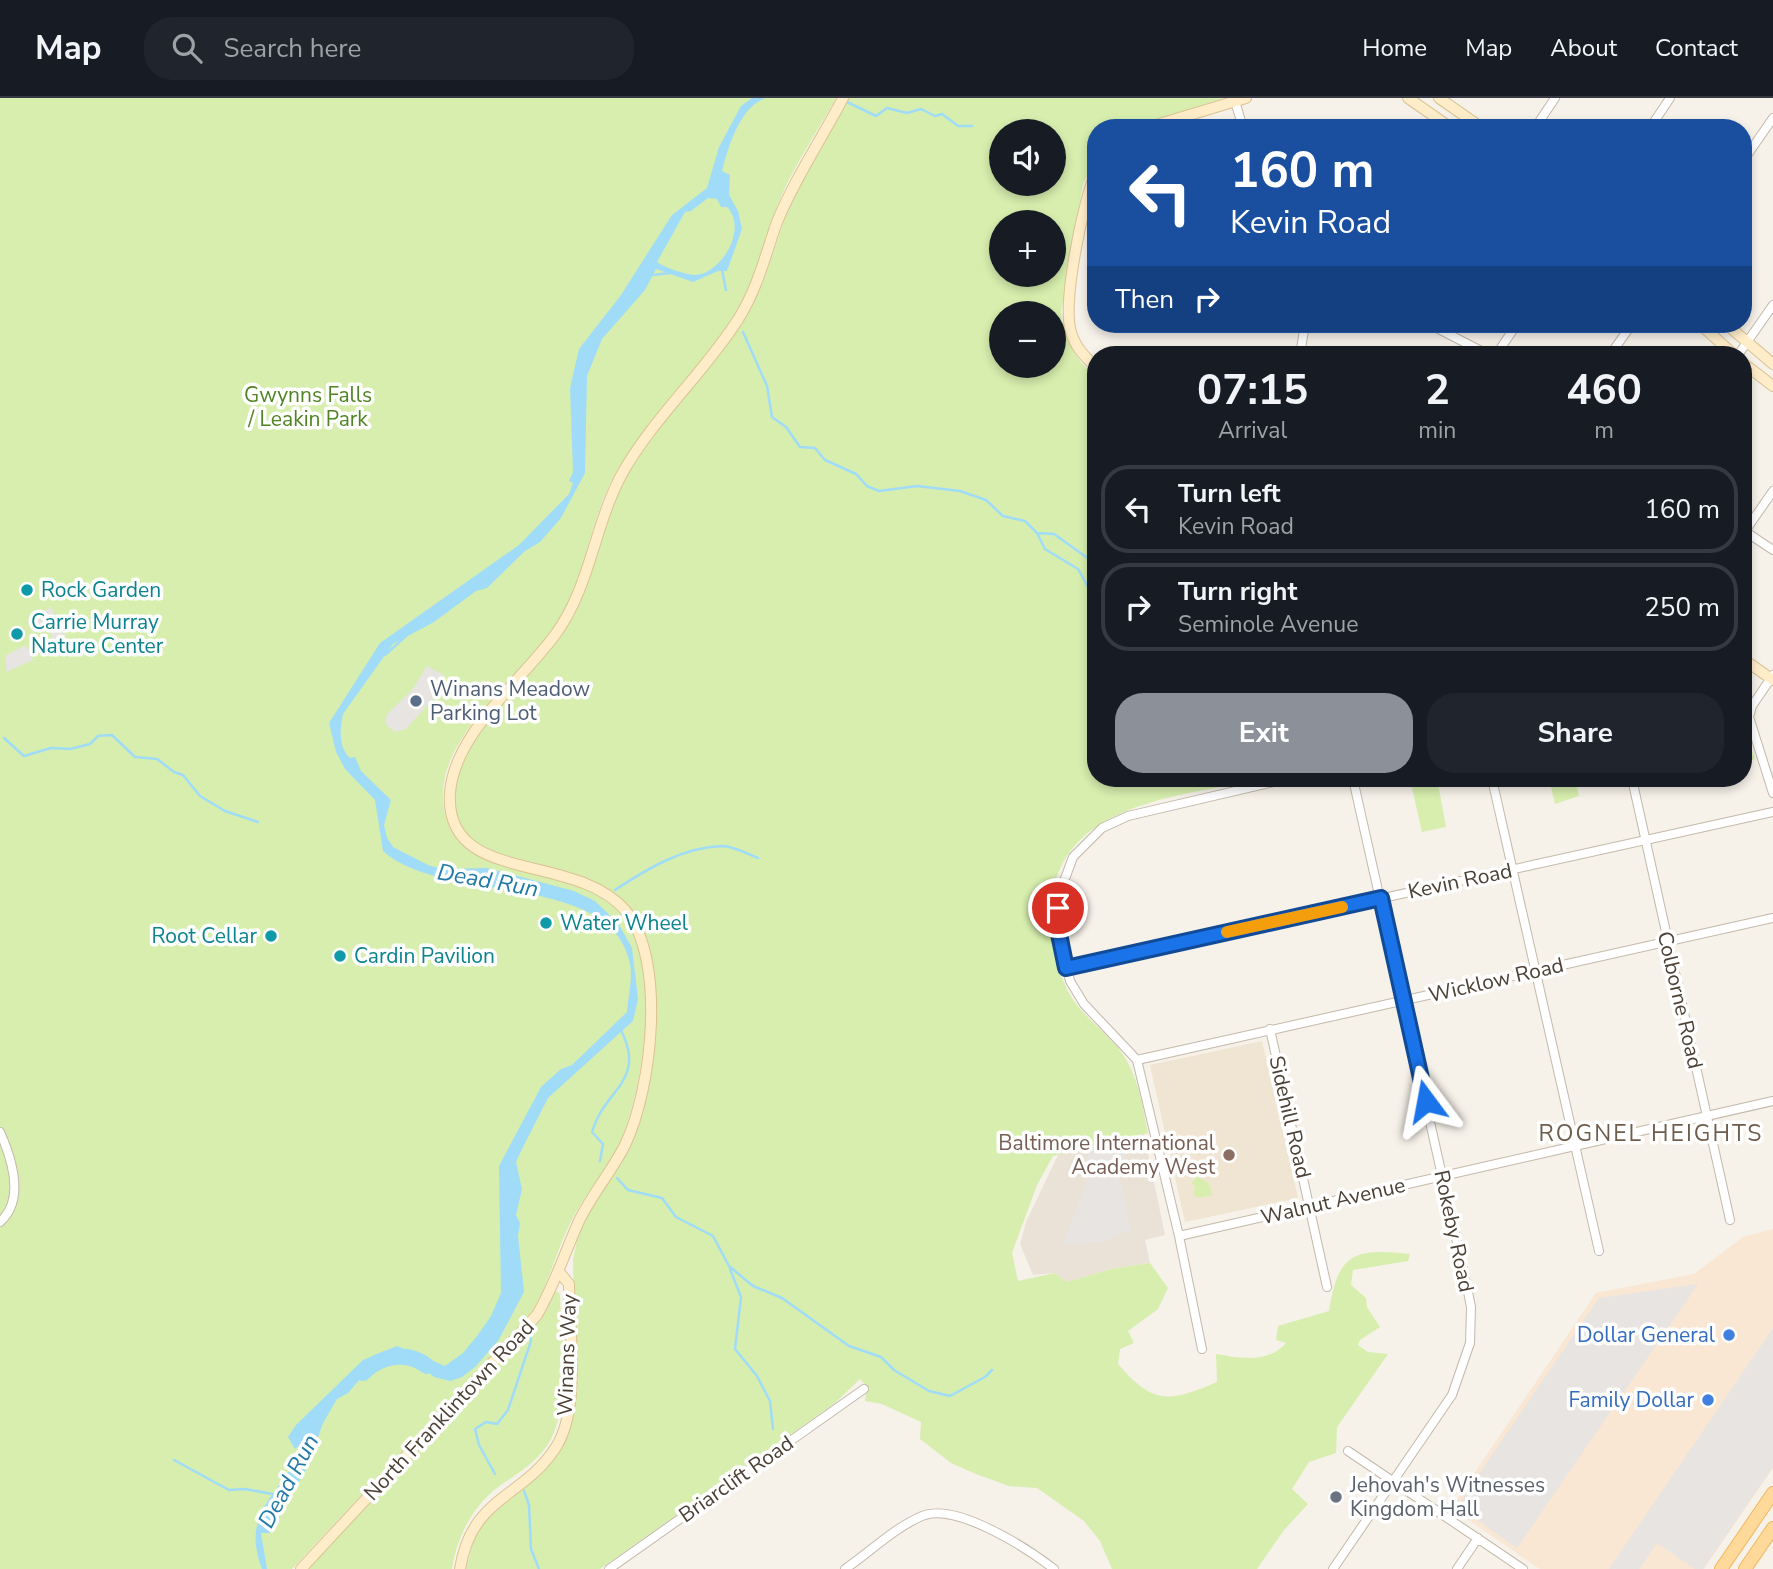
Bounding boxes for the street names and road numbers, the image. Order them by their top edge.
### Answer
street label: Kevin Road [1405,856,1515,906]
street label: Colborne Road [1651,929,1709,1071]
street label: Wicklow Road [1426,951,1566,1009]
street label: Sidehill Road [1262,1053,1318,1181]
street label: Rokeby Road [1427,1167,1481,1295]
street label: Walnut Avenue [1258,1171,1408,1231]
street label: Winans Way [551,1293,583,1417]
street label: North Franklintown Road [358,1313,540,1507]
street label: Briarclift Road [673,1429,799,1529]

